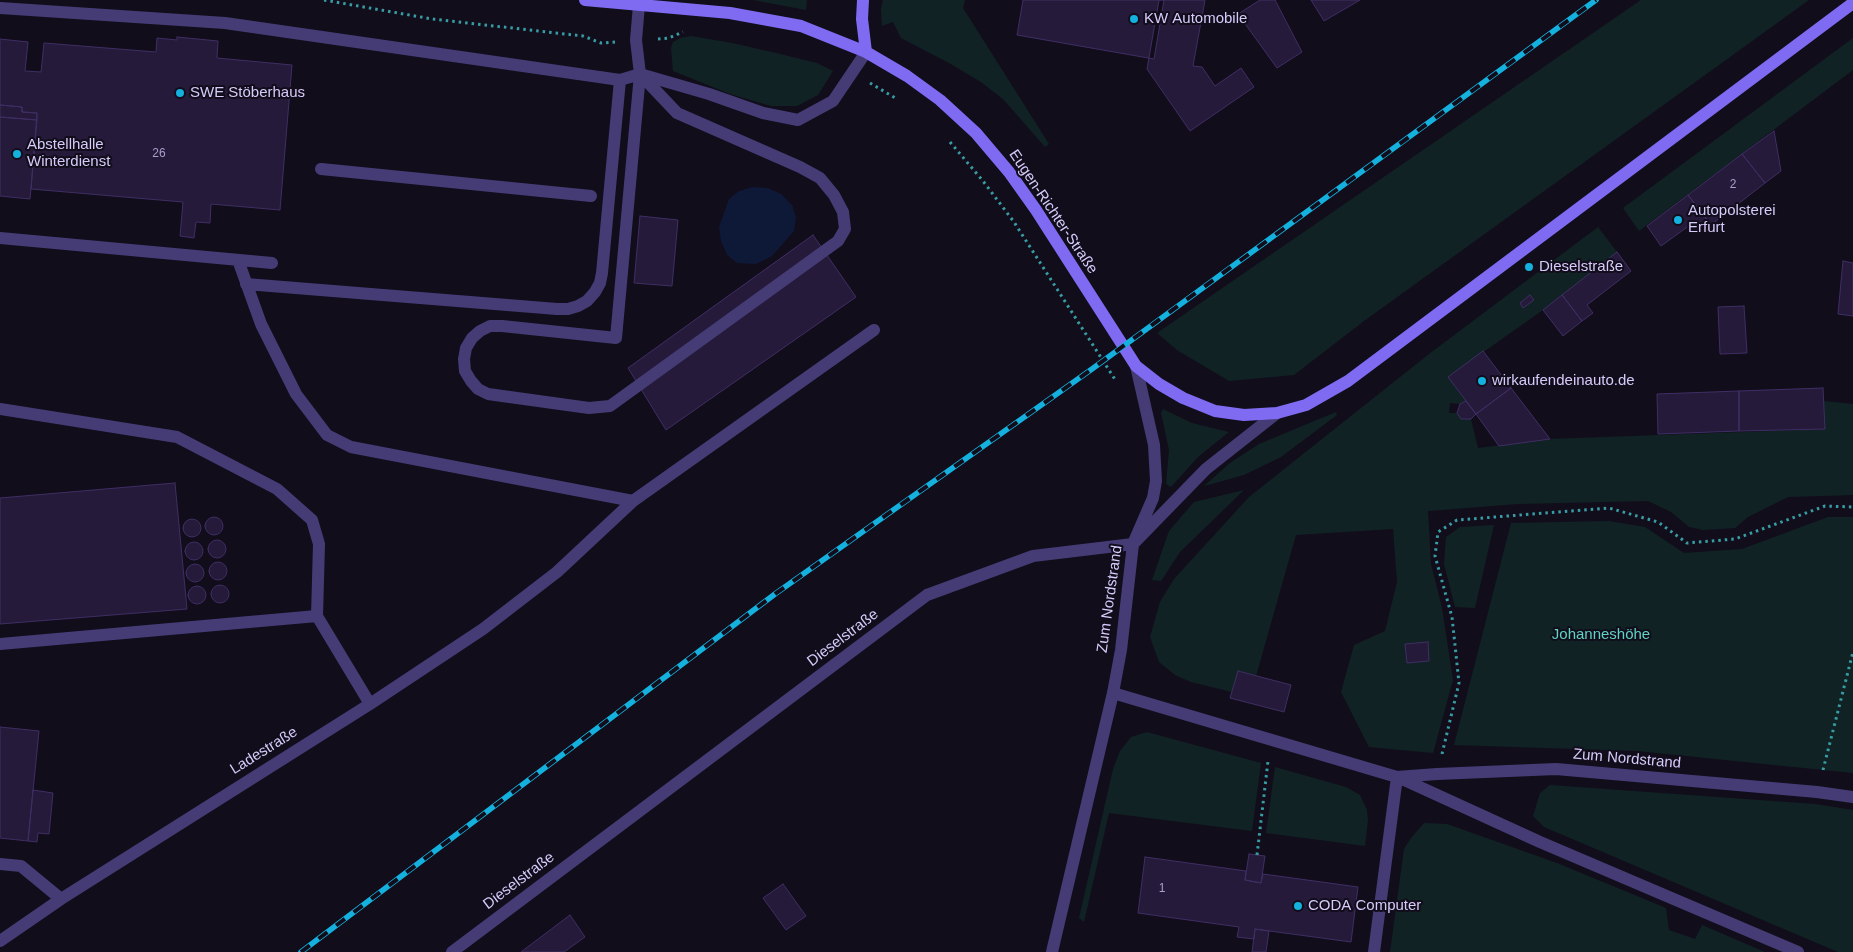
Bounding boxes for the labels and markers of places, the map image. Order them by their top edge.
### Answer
place label: KW Automobile [1144,10,1247,28]
marker: KW Automobile [1128,13,1140,25]
place label: SWE Stöberhaus [190,84,305,102]
marker: SWE Stöberhaus [174,87,186,99]
place label: Abstellhalle Winterdienst [27,136,110,171]
marker: Abstellhalle Winterdienst [11,148,23,160]
place label: Autopolsterei Erfurt [1688,202,1776,237]
marker: Autopolsterei Erfurt [1672,214,1684,226]
place label: Dieselstraße [1539,258,1623,276]
marker: Dieselstraße [1523,261,1535,273]
place label: wirkaufendeinauto.de [1492,372,1635,390]
marker: wirkaufendeinauto.de [1476,375,1488,387]
place label: CODA Computer [1308,897,1421,915]
marker: CODA Computer [1292,900,1304,912]

